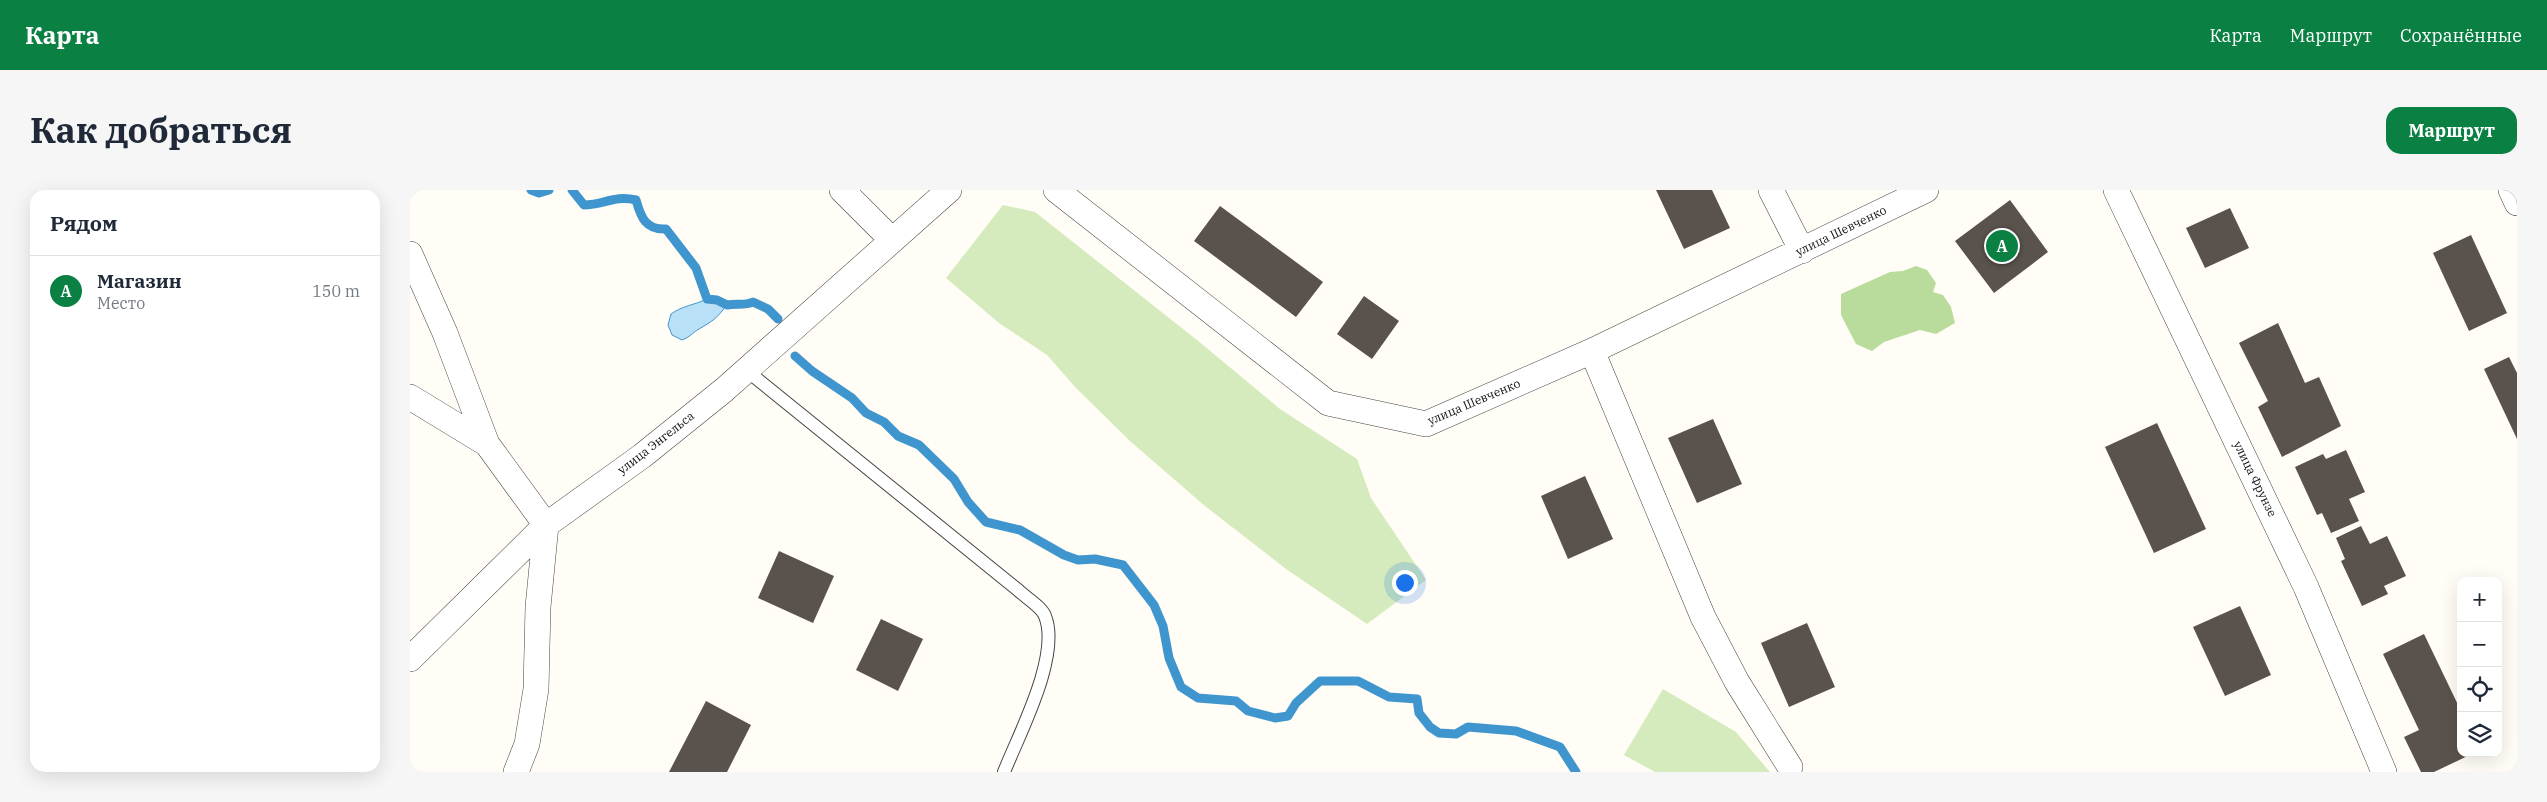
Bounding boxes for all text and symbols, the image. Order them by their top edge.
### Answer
text: Карта [25,19,100,51]
text: Карта [2209,24,2262,47]
text: Маршрут [2290,24,2372,47]
text: Сохранённые [2400,24,2522,47]
text: Как добраться [30,107,292,153]
button: Маршрут [2386,107,2517,154]
street label: улица Шевченко [1793,202,1889,259]
text: Рядом [50,209,118,237]
pin: A [1986,227,2018,265]
text: Магазин [97,269,182,293]
text: A [60,281,72,301]
text: 150 m [312,281,360,301]
text: Место [97,293,145,313]
street label: улица Шевченко [1425,375,1523,428]
street label: улица Энгельса [614,408,697,477]
street label: улица Фрунзе [2231,438,2280,519]
your location [1392,570,1418,596]
map controls [2457,577,2502,757]
button: + [2457,577,2502,622]
button: − [2457,622,2502,667]
button: locate [2457,667,2502,712]
button: layers [2457,712,2502,757]

